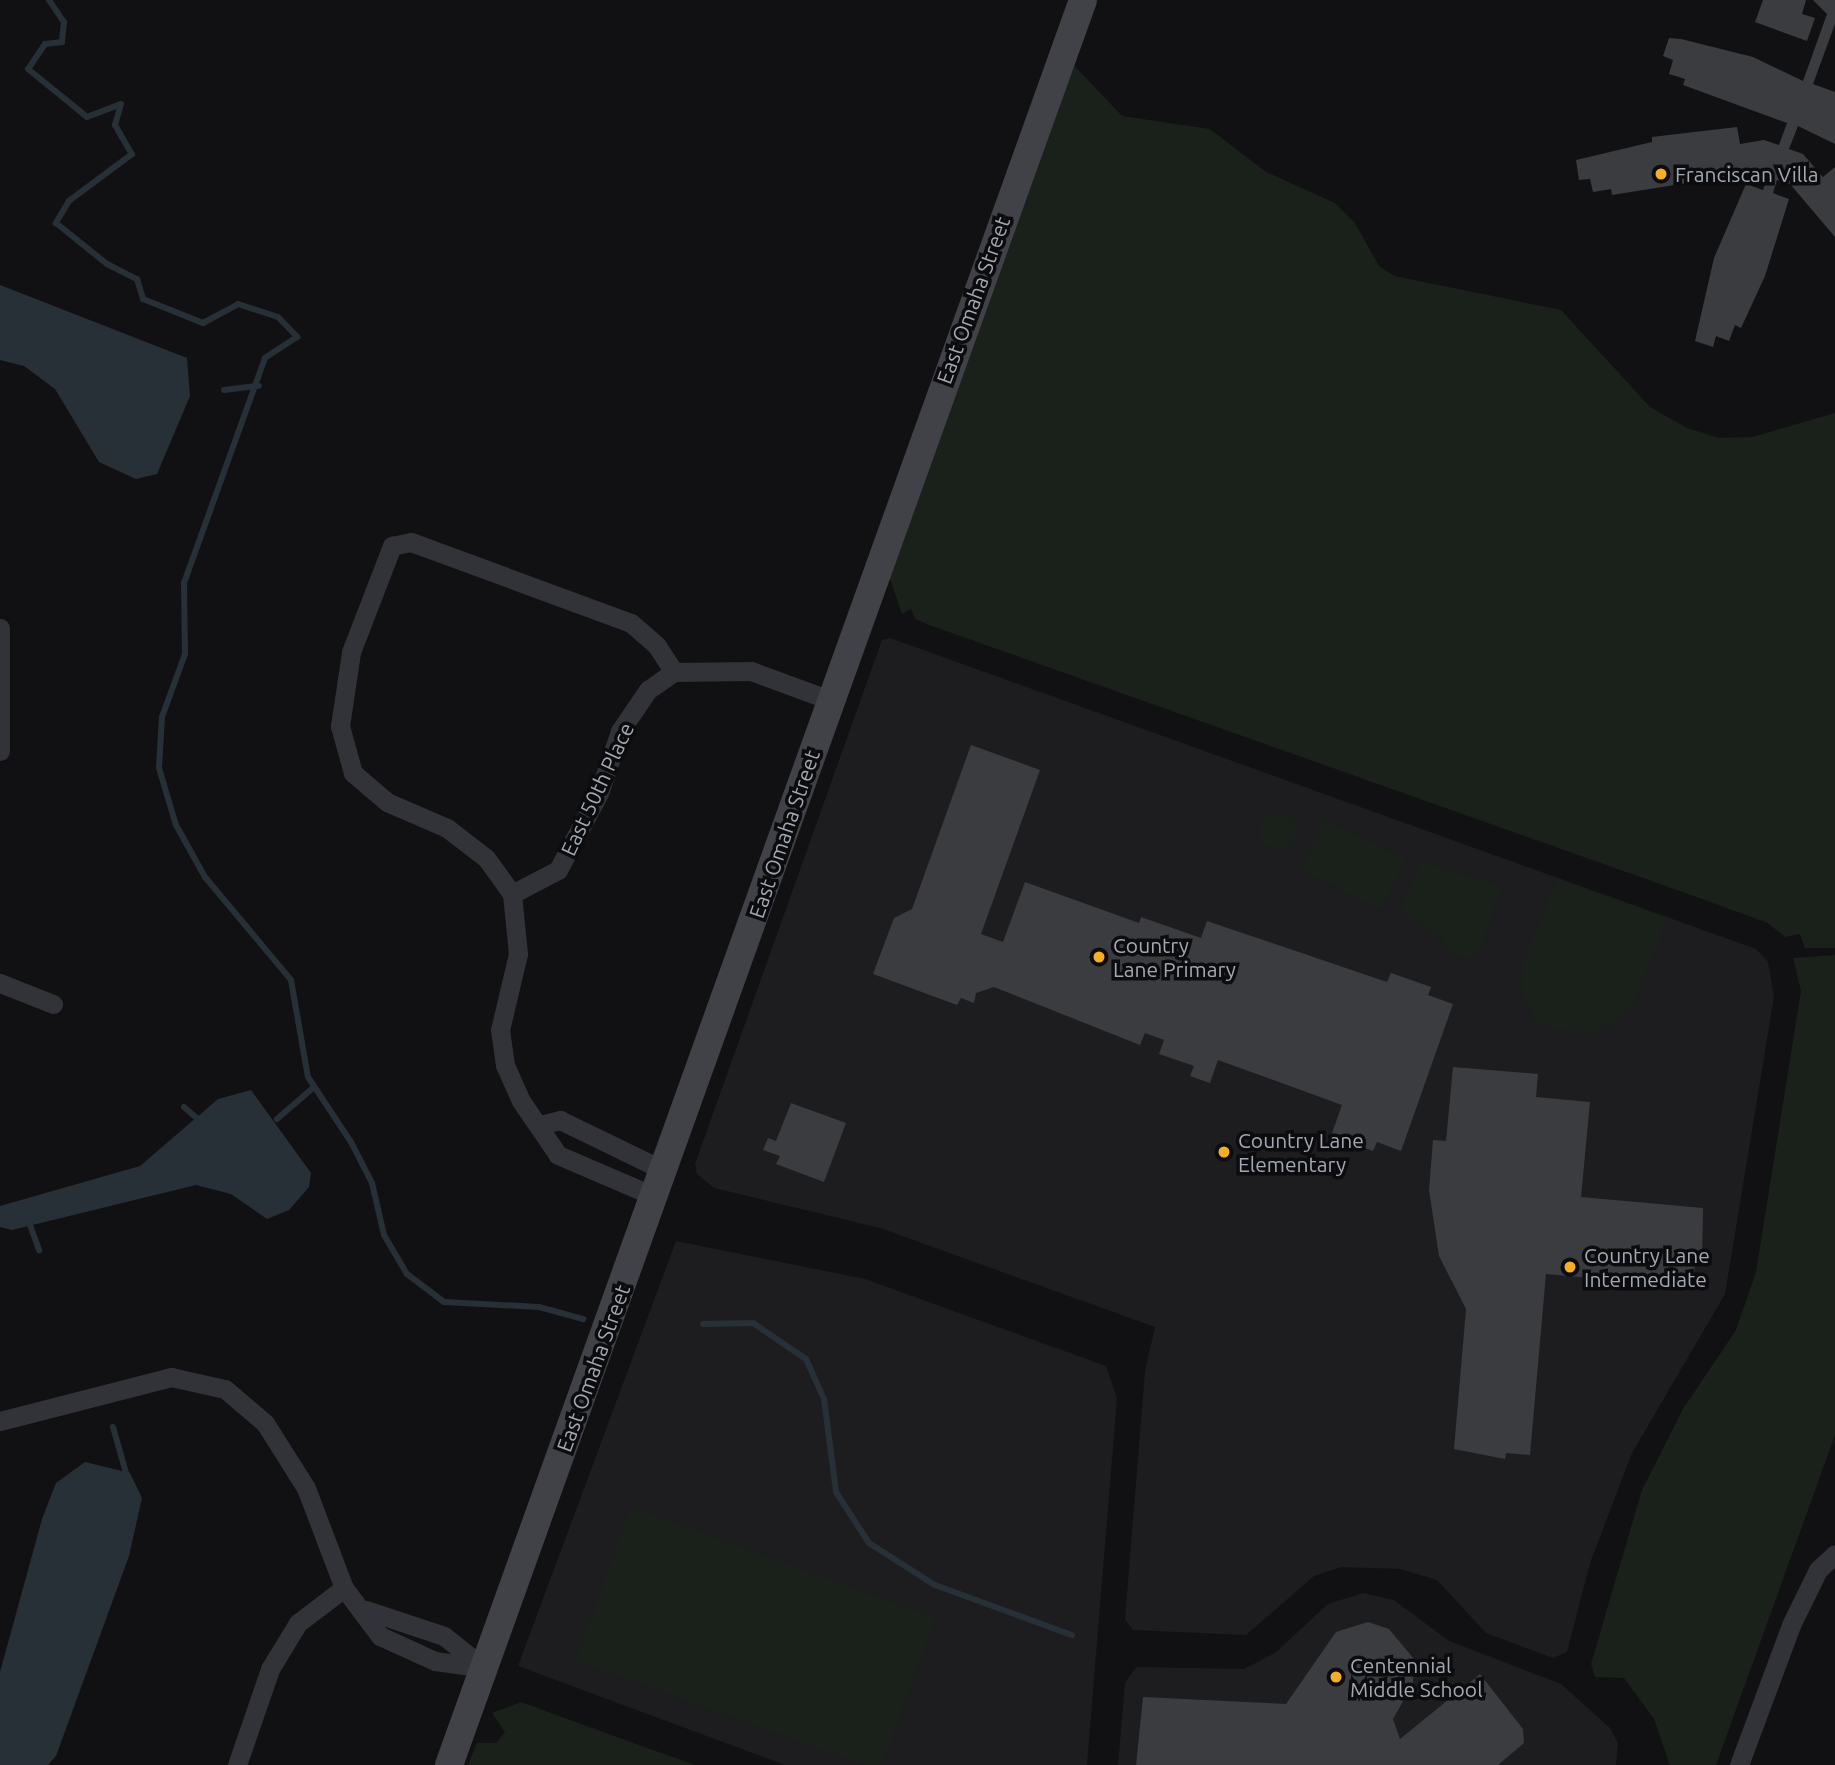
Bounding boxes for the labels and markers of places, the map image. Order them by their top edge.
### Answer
place label: Franciscan Villa [1675,161,1819,187]
marker: Franciscan Villa [1653,166,1669,182]
place label: Country Lane Primary [1113,932,1236,982]
marker: Country Lane Primary [1091,949,1107,965]
place label: Country Lane Elementary [1238,1127,1364,1177]
marker: Country Lane Elementary [1216,1144,1232,1160]
place label: Country Lane Intermediate [1584,1242,1710,1292]
marker: Country Lane Intermediate [1562,1259,1578,1275]
place label: Centennial Middle School [1350,1652,1483,1702]
marker: Centennial Middle School [1328,1669,1344,1685]

